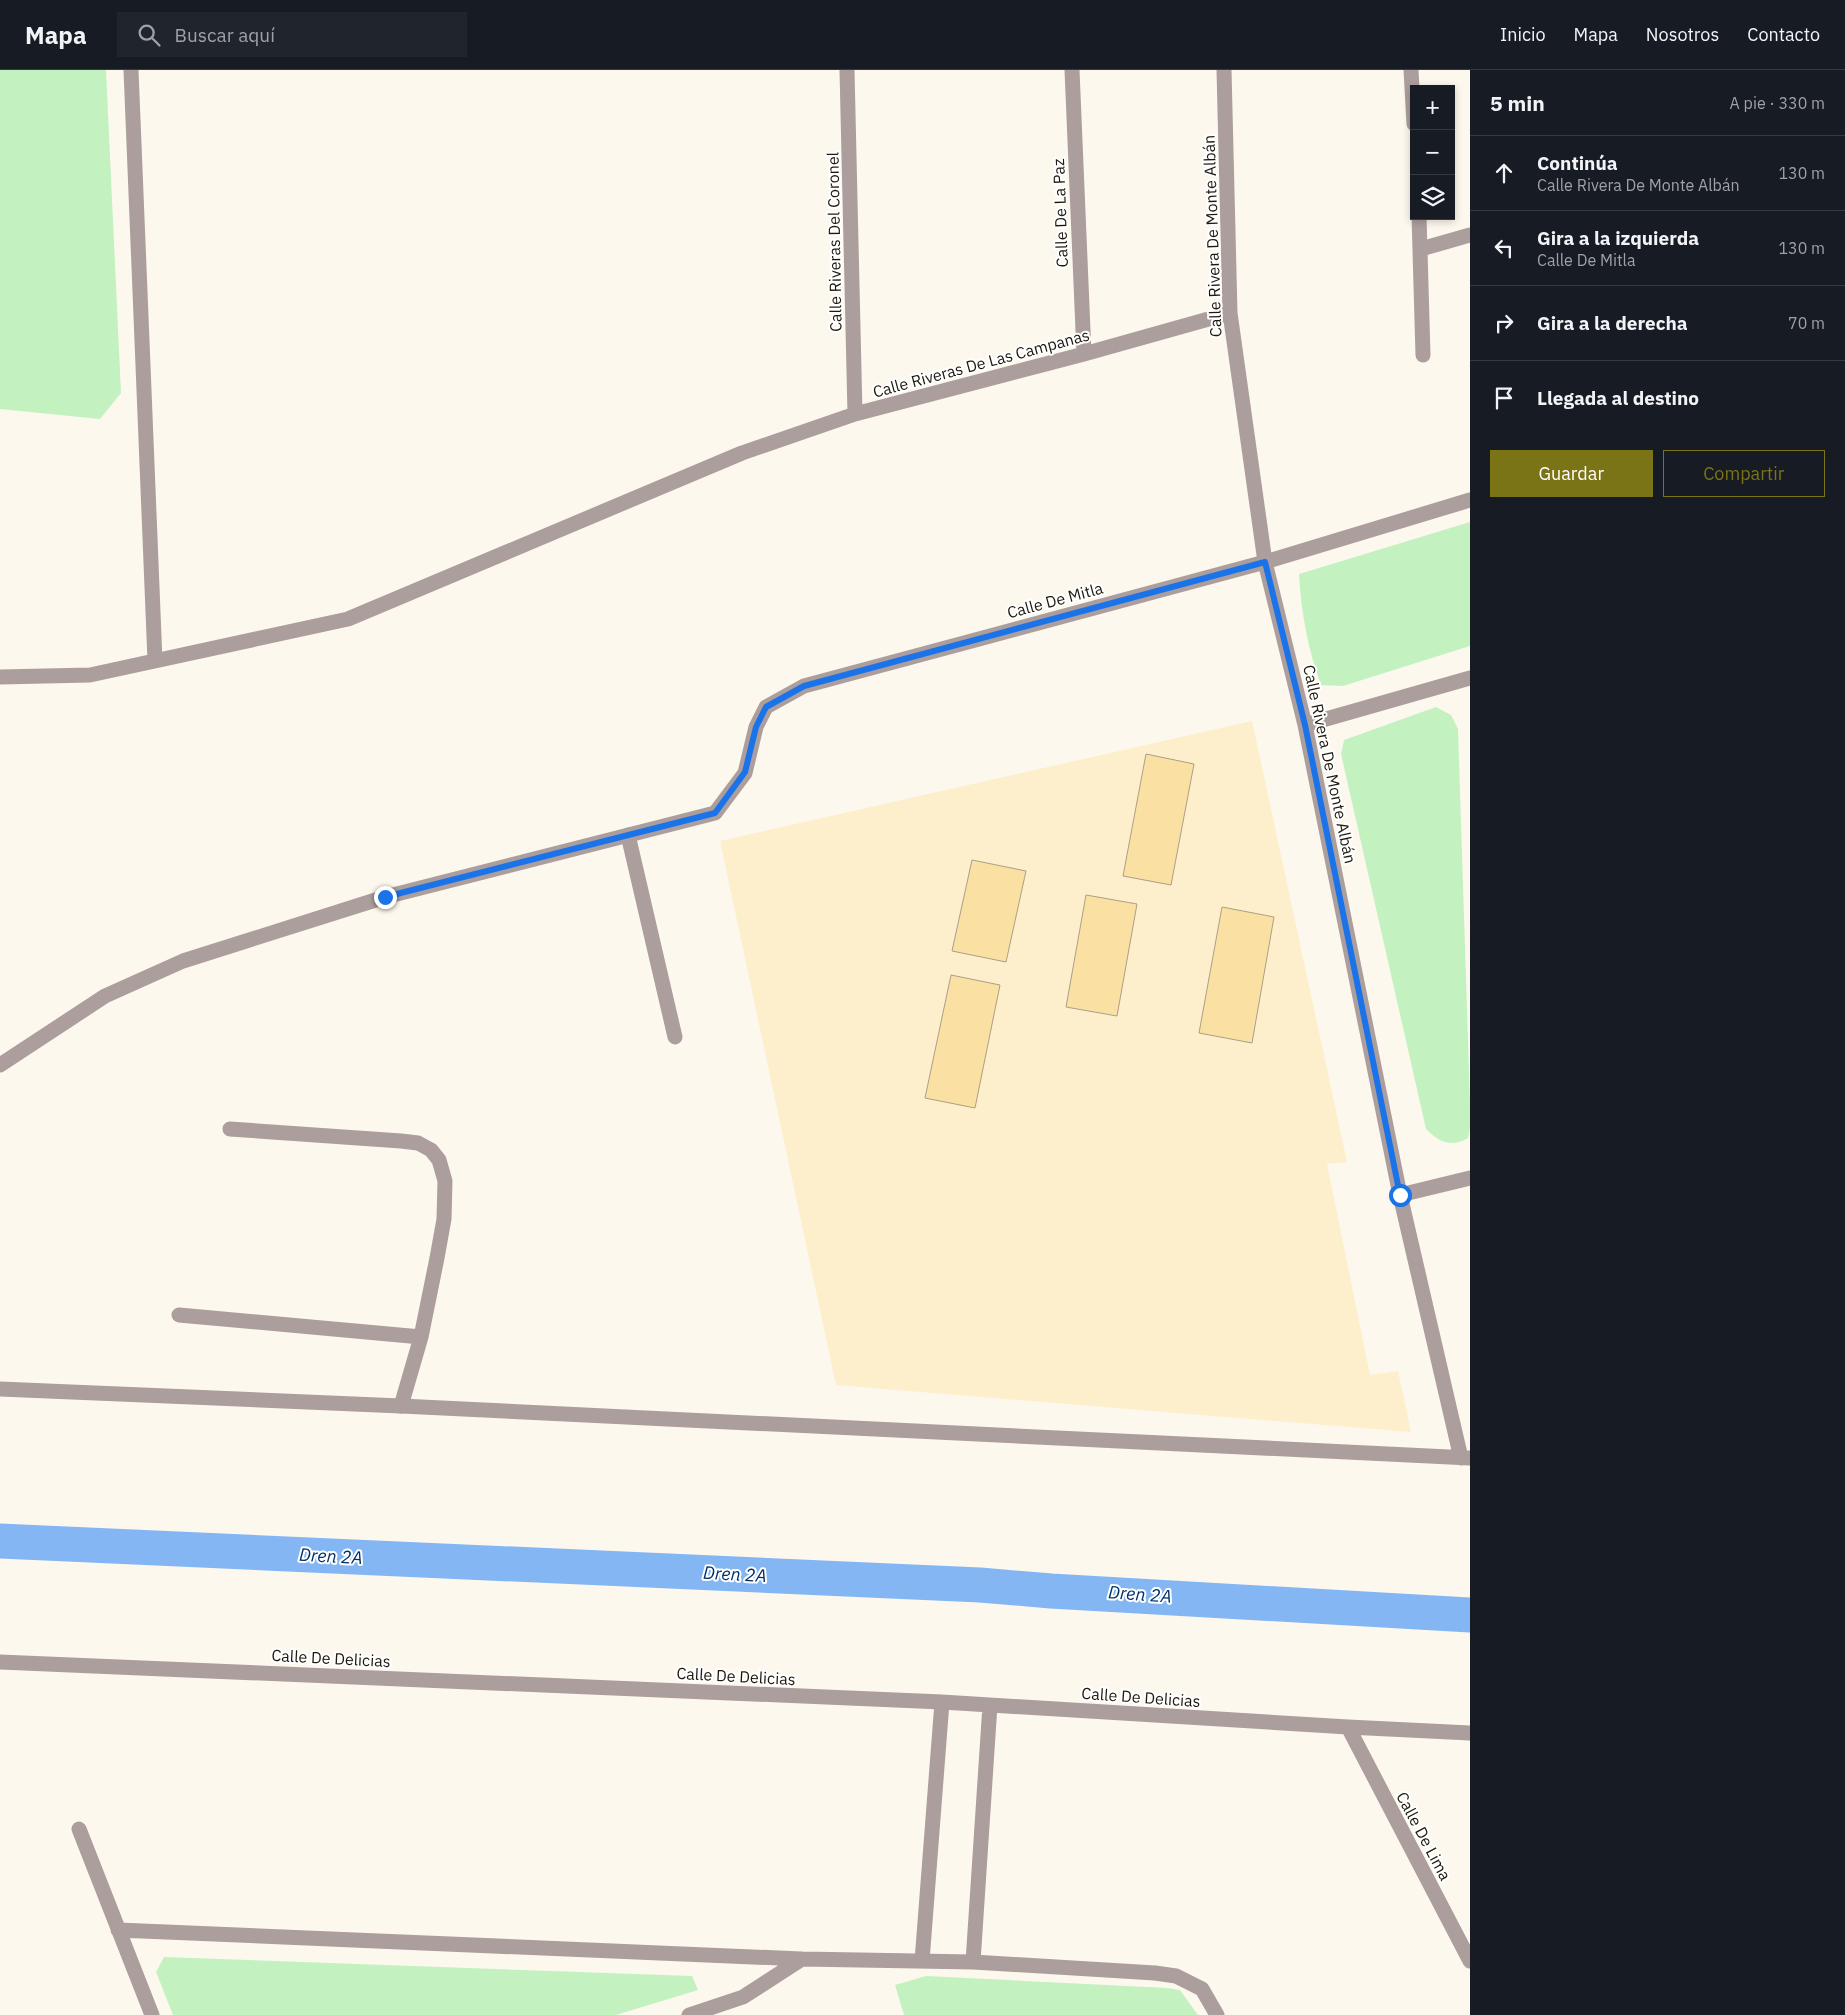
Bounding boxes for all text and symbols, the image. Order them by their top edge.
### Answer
search box [117,12,467,57]
text: Mapa [25,19,87,51]
icon: search [135,21,163,49]
text: Buscar aquí [175,23,275,47]
text: Inicio [1500,23,1546,46]
text: Mapa [1574,23,1618,46]
text: Nosotros [1646,23,1719,46]
text: Contacto [1747,23,1820,46]
map controls [1410,85,1455,220]
button: + [1410,85,1455,130]
text: 5 min [1490,89,1545,117]
text: A pie · 330 m [1730,93,1825,113]
button: − [1410,130,1455,175]
street label: Calle Rivera De Monte Albán [1198,134,1226,338]
text: Continúa [1537,151,1618,175]
street label: Calle Riveras Del Coronel [822,152,846,332]
street label: Calle De La Paz [1048,158,1072,268]
icon: ahead [1490,159,1518,187]
text: 130 m [1778,163,1825,183]
button: layers [1410,175,1455,220]
text: Calle Rivera De Monte Albán [1537,175,1740,195]
text: Gira a la izquierda [1537,226,1699,250]
icon: left [1490,234,1518,262]
text: 130 m [1778,238,1825,258]
text: Calle De Mitla [1537,250,1635,270]
icon: right [1490,309,1518,337]
text: Gira a la derecha [1537,311,1688,335]
text: 70 m [1788,313,1825,333]
street label: Calle Riveras De Las Campanas [870,324,1092,402]
icon: arrive [1490,384,1518,412]
text: Llegada al destino [1537,386,1699,410]
button: Guardar [1490,450,1653,497]
button: Compartir [1663,450,1825,497]
street label: Calle De Mitla [1005,577,1106,622]
street label: Calle Rivera De Monte Albán [1299,663,1361,865]
route end [374,886,397,909]
route start [1389,1184,1412,1207]
water label: Dren 2A [299,1543,363,1569]
water label: Dren 2A [703,1561,767,1587]
water label: Dren 2A [1107,1580,1173,1608]
street label: Calle De Delicias [271,1645,391,1671]
street label: Calle De Delicias [676,1663,796,1689]
street label: Calle De Delicias [1081,1683,1201,1711]
street label: Calle De Lima [1392,1788,1456,1884]

